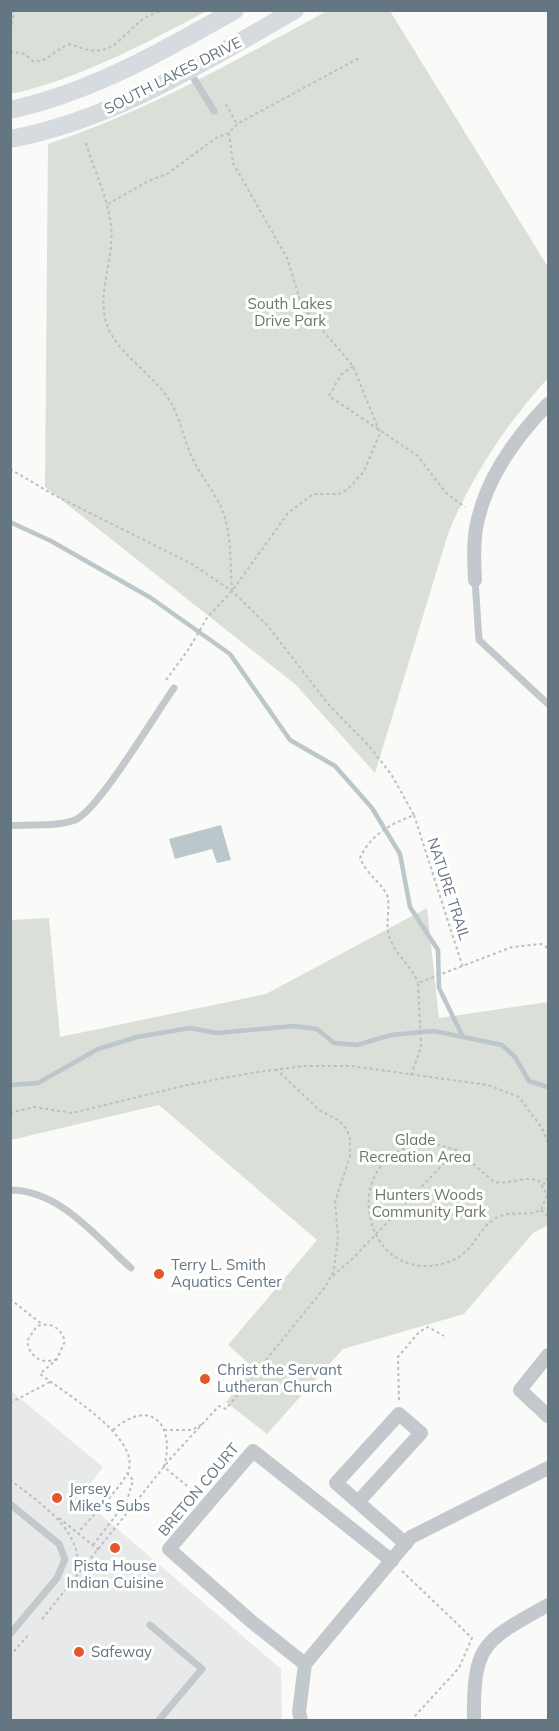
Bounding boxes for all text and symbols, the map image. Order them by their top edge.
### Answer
street label: SOUTH LAKES DRIVE [101,34,245,118]
park label: South Lakes Drive Park [248,295,332,330]
street label: NATURE TRAIL [423,836,473,942]
park label: Glade Recreation Area [359,1131,471,1166]
park label: Hunters Woods Community Park [372,1186,486,1221]
place label: Terry L. Smith Aquatics Center [171,1256,282,1291]
marker: Terry L. Smith Aquatics Center [152,1267,166,1281]
place label: Christ the Servant Lutheran Church [217,1361,342,1396]
marker: Christ the Servant Lutheran Church [198,1372,212,1386]
street label: BRETON COURT [155,1440,243,1540]
place label: Jersey Mike's Subs [69,1480,150,1515]
marker: Jersey Mike's Subs [50,1491,64,1505]
marker: Pista House Indian Cuisine [108,1541,122,1555]
place label: Pista House Indian Cuisine [66,1557,164,1592]
place label: Safeway [91,1643,152,1661]
marker: Safeway [72,1645,86,1659]

